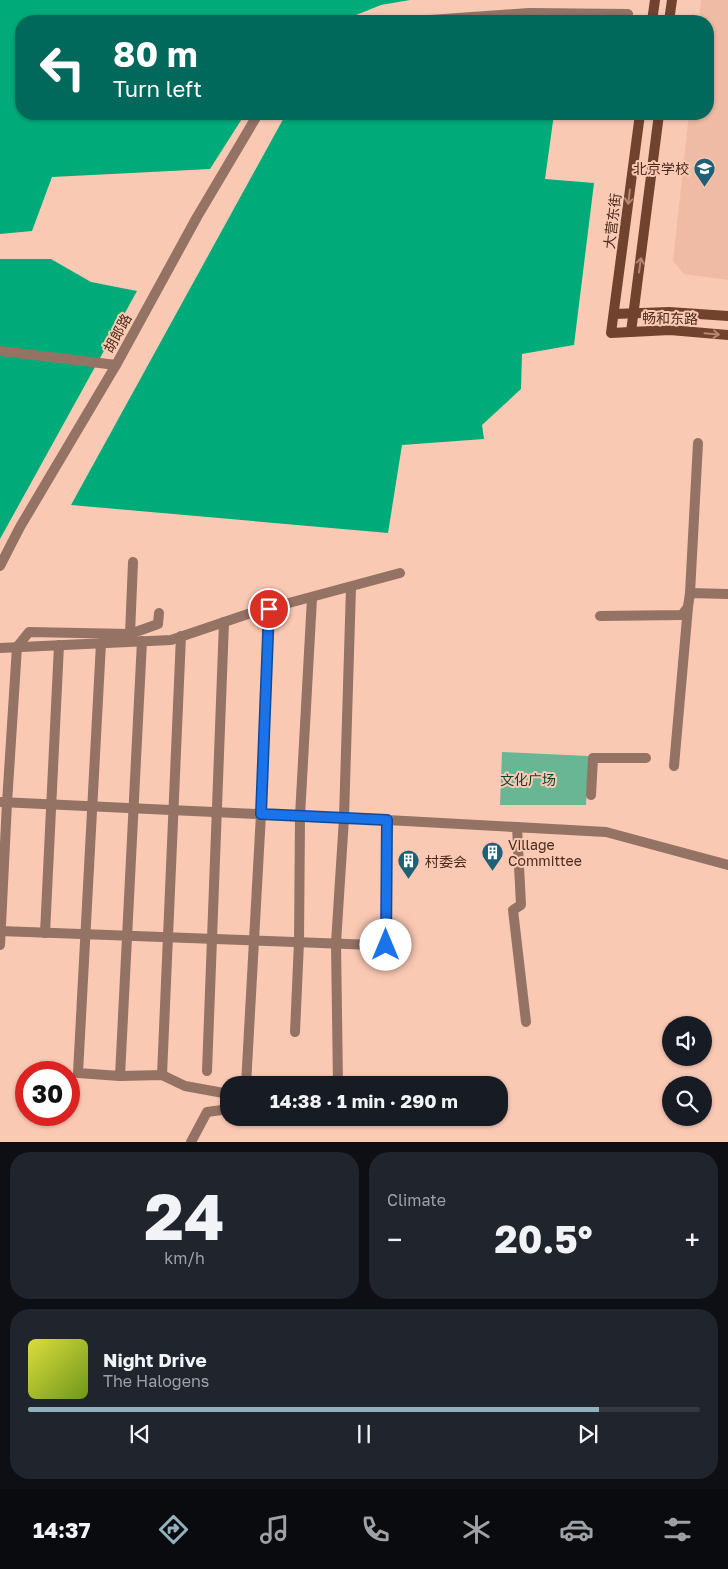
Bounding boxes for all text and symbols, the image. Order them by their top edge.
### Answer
text: 80 m [113,33,198,75]
icon: left [30,35,95,100]
text: Turn left [113,75,202,102]
school or university icon: 北京学校 [693,156,717,187]
place label: 北京学校 [633,160,689,177]
one-way arrow [624,188,634,204]
street label: 大营东街 [600,192,624,250]
one-way arrow [635,257,645,273]
street label: 畅和东路 [642,309,698,327]
street label: 胡郎路 [99,311,135,355]
one-way arrow [704,329,720,338]
pin [248,588,290,630]
icon: arrive [255,595,283,623]
park label: 文化广场 [500,771,556,788]
place label: Village Committee [508,836,582,869]
building icon: Village Committee [480,840,504,871]
building icon: 村委会 [397,849,421,880]
place label: 村委会 [425,853,467,870]
position arrow [359,918,411,970]
map controls [662,1016,712,1126]
button: sound [662,1016,712,1066]
speed limit sign: 30 [15,1061,80,1126]
button: search [662,1076,712,1126]
text: 14:38 · 1 min · 290 m [270,1089,458,1112]
text: 24 [144,1176,225,1254]
text: Climate [387,1190,446,1210]
text: 20.5° [494,1216,593,1261]
text: − [387,1223,402,1256]
text: + [685,1223,700,1256]
text: km/h [164,1248,205,1268]
text: Night Drive [103,1348,207,1371]
text: The Halogens [103,1371,209,1391]
icon: previous [126,1420,154,1448]
icon: pause [350,1420,378,1448]
icon: next [574,1420,602,1448]
icon: directions [156,1512,191,1547]
icon: music [257,1512,292,1547]
icon: phone [358,1512,393,1547]
icon: climate [459,1512,494,1547]
icon: car [559,1512,594,1547]
icon: filters [660,1512,695,1547]
text: 14:37 [33,1516,90,1543]

